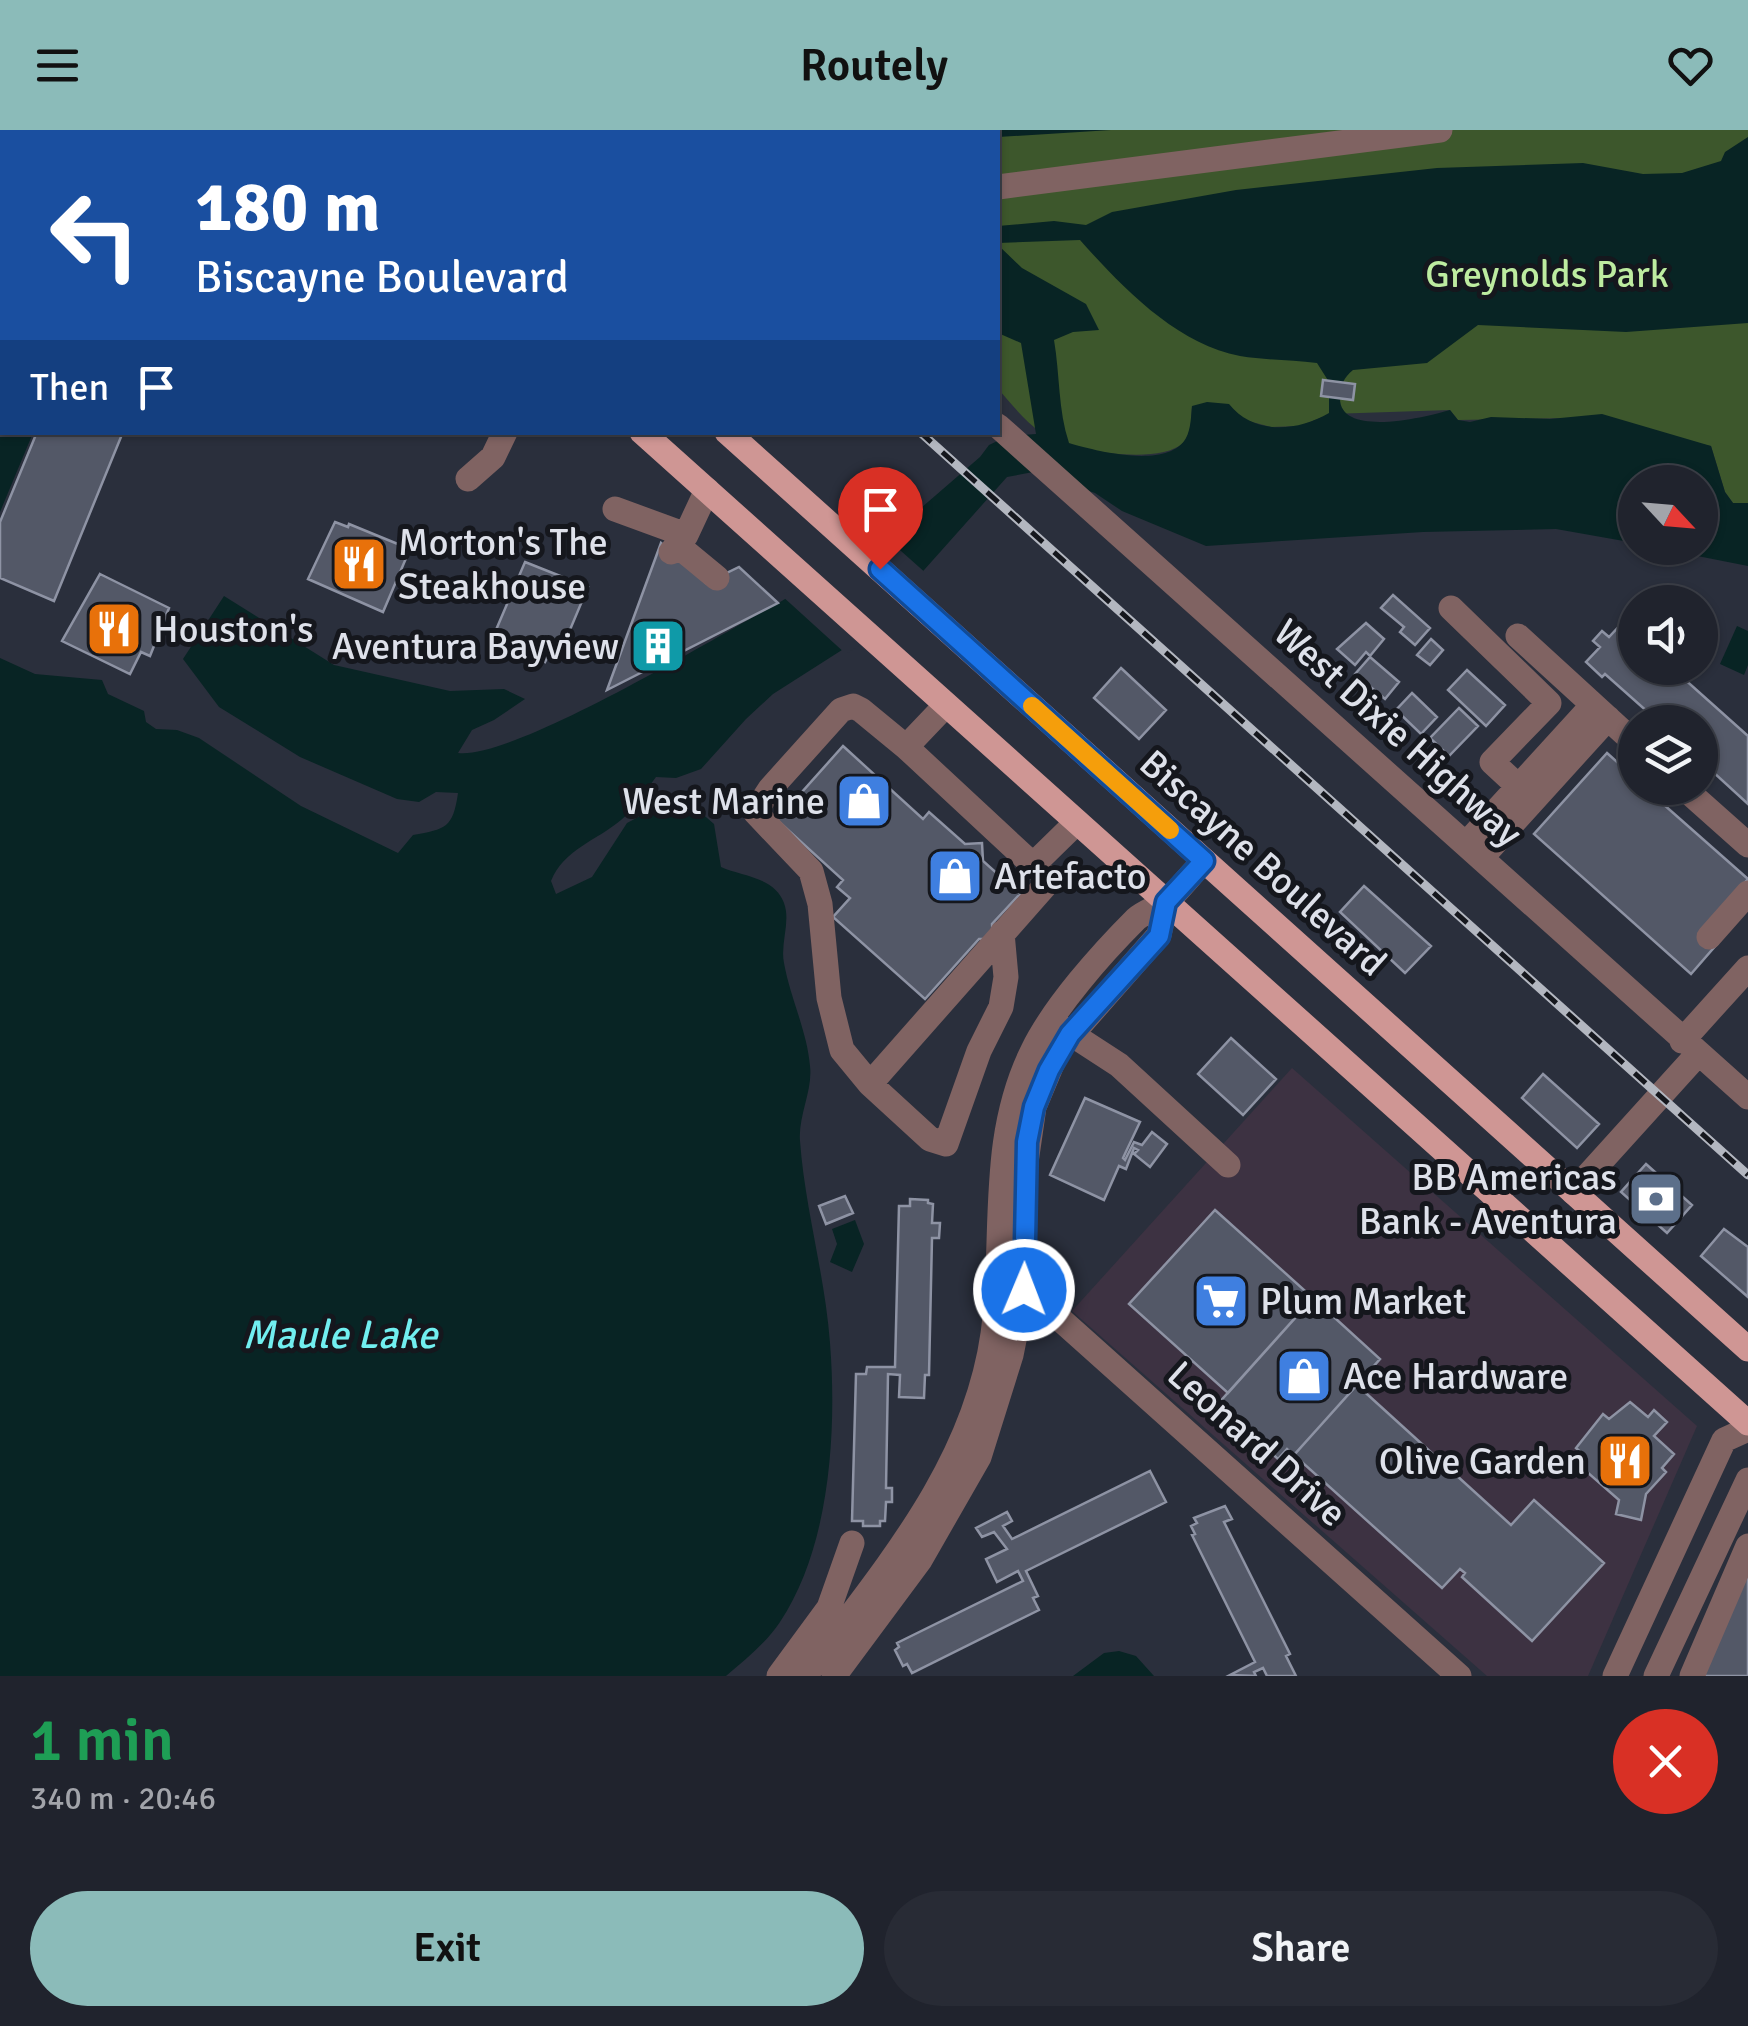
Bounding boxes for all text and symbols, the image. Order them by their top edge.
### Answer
icon: menu [30,38,85,93]
text: Routely [800,38,948,93]
icon: heart [1663,38,1718,93]
text: 180 m [195,164,380,250]
icon: left [30,170,160,300]
text: Biscayne Boulevard [195,250,569,305]
park label: Greynolds Park [1425,251,1669,298]
icon: arrive [129,360,184,415]
text: Then [30,364,109,411]
north arrow [1618,465,1718,565]
map controls [1618,465,1718,805]
pin [838,467,923,570]
icon: arrive [853,482,908,537]
place label: Morton's The Steakhouse [398,519,608,610]
restaurant icon: Morton's The Steakhouse [329,534,389,594]
button: sound [1618,585,1718,685]
restaurant icon: Houston's [84,599,144,659]
place label: Houston's [153,606,314,653]
street label: West Dixie Highway [1264,609,1532,857]
building icon: Aventura Bayview [628,616,688,676]
place label: Aventura Bayview [332,623,619,670]
button: layers [1618,705,1718,805]
street label: Biscayne Boulevard [1130,740,1396,986]
shop icon: West Marine [834,771,894,831]
place label: West Marine [622,778,825,825]
shop icon: Artefacto [925,846,985,906]
place label: Artefacto [994,853,1146,900]
place label: BB Americas Bank - Aventura [1359,1154,1617,1245]
bank icon: BB Americas Bank - Aventura [1626,1169,1686,1229]
position arrow [972,1238,1076,1342]
supermarket icon: Plum Market [1191,1271,1251,1331]
place label: Plum Market [1260,1278,1466,1325]
water label: Maule Lake [243,1310,439,1360]
shop icon: Ace Hardware [1274,1346,1334,1406]
street label: Leonard Drive [1158,1351,1356,1537]
place label: Ace Hardware [1343,1353,1568,1400]
restaurant icon: Olive Garden [1595,1431,1655,1491]
place label: Olive Garden [1379,1438,1586,1485]
text: 1 min [30,1704,174,1778]
button: close [1613,1709,1718,1814]
text: 340 m · 20:46 [30,1779,216,1818]
button: Exit [30,1891,864,2006]
button: Share [884,1891,1718,2006]

